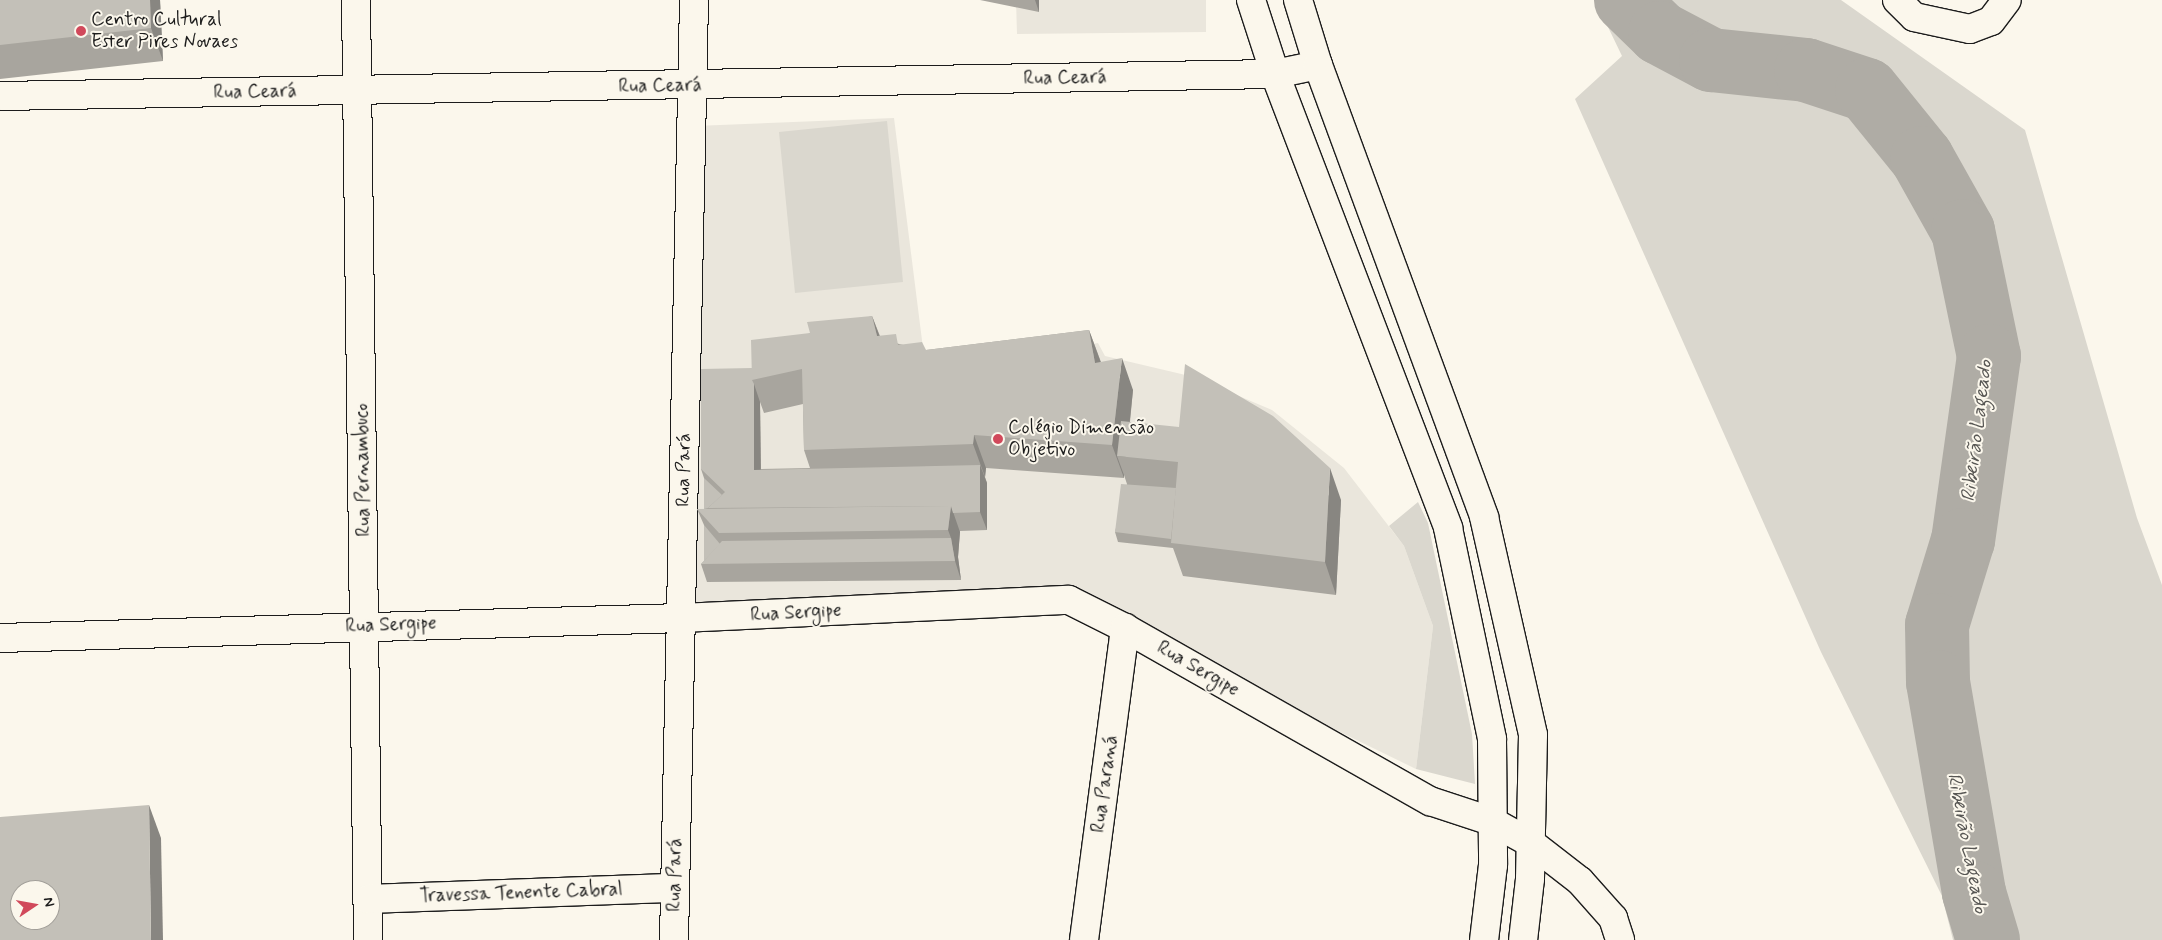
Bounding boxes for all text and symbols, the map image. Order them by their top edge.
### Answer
place label: Centro Cultural Ester Pires Novaes [91,9,236,53]
marker: Centro Cultural Ester Pires Novaes [75,25,87,37]
street label: Rua Ceará [1023,66,1107,90]
street label: Rua Ceará [618,74,702,98]
street label: Rua Ceará [213,80,297,104]
water label: Ribeirão Lageado [1956,358,1998,504]
street label: Rua Pernambuco [350,402,376,538]
place label: Colégio Dimensão Objetivo [1008,417,1153,461]
marker: Colégio Dimensão Objetivo [992,433,1004,445]
street label: Rua Pará [672,434,696,506]
street label: Rua Sergipe [749,599,843,627]
street label: Rua Sergipe [344,612,438,638]
street label: Rua Sergipe [1152,636,1244,702]
street label: Rua Paraná [1087,735,1123,833]
water label: Ribeirão Lageado [1941,770,1993,916]
street label: Rua Pará [663,839,687,911]
street label: Travessa Tenente Cabral [417,878,625,908]
north arrow [10,880,60,930]
text: N [39,896,58,909]

